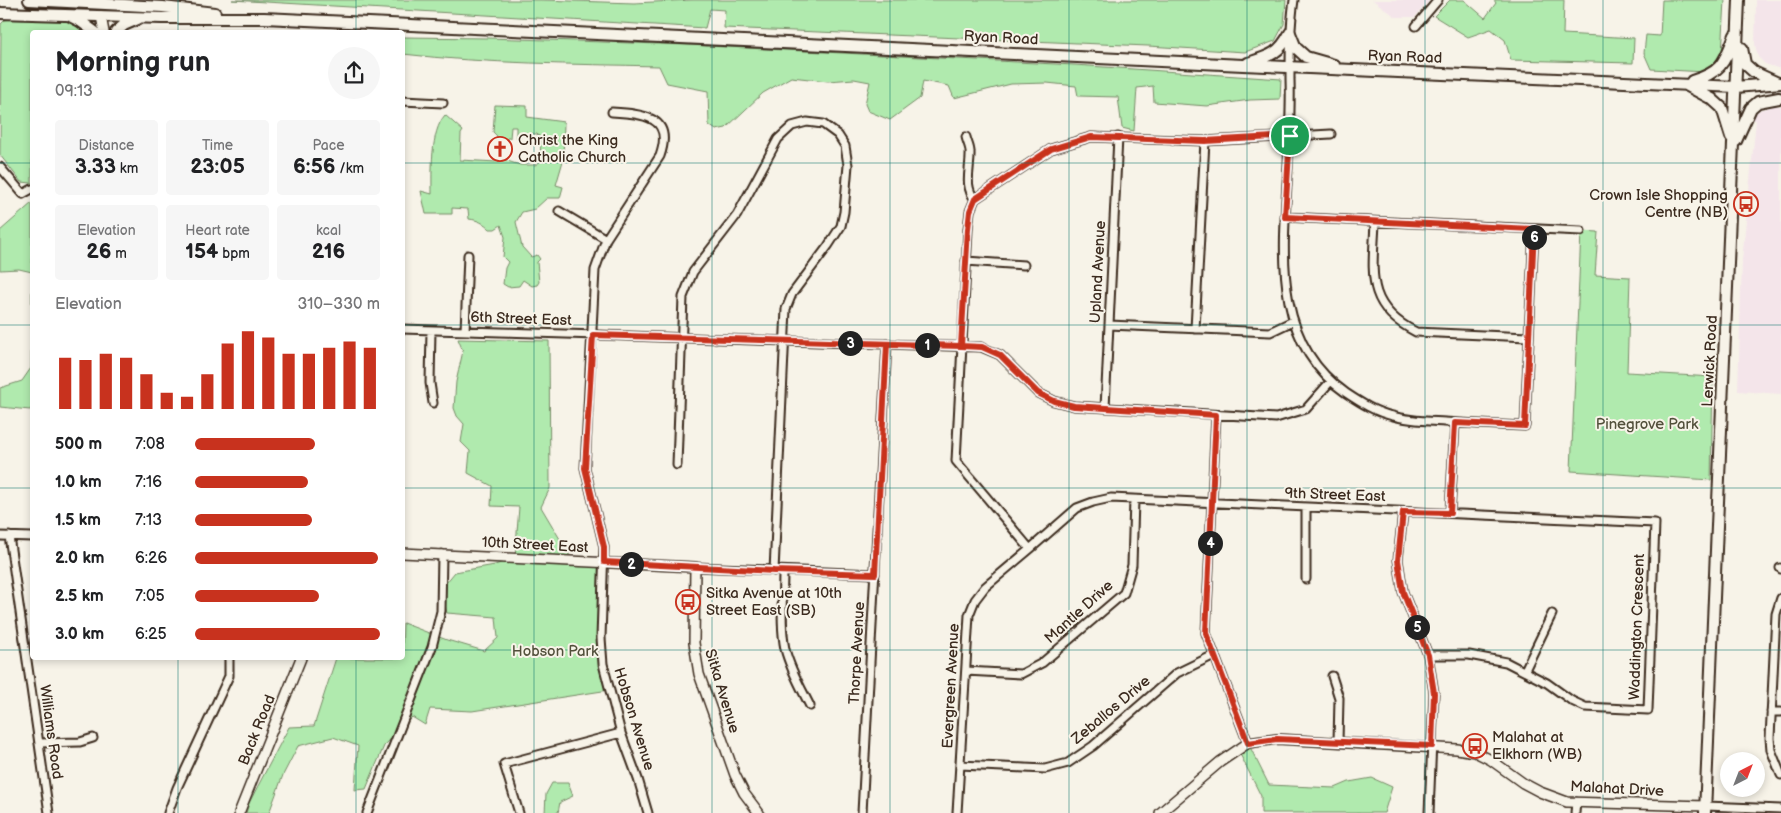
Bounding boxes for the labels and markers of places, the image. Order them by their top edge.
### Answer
pin [1269,115,1311,157]
place label: Christ the King Catholic Church [518,131,626,167]
church icon: Christ the King Catholic Church [487,136,513,162]
place label: Crown Isle Shopping Centre (NB) [1589,186,1728,222]
bus stop icon: Crown Isle Shopping Centre (NB) [1733,191,1759,217]
pin: 6 [1522,224,1546,250]
pin: 3 [838,330,862,356]
pin: 1 [914,332,940,358]
pin: 4 [1198,530,1222,556]
pin: 2 [618,552,644,576]
place label: Sitka Avenue at 10th Street East (SB) [706,584,842,620]
bus stop icon: Sitka Avenue at 10th Street East (SB) [675,589,701,615]
pin: 5 [1404,614,1430,640]
place label: Malahat at Elkhorn (WB) [1492,728,1582,764]
bus stop icon: Malahat at Elkhorn (WB) [1462,733,1488,759]

